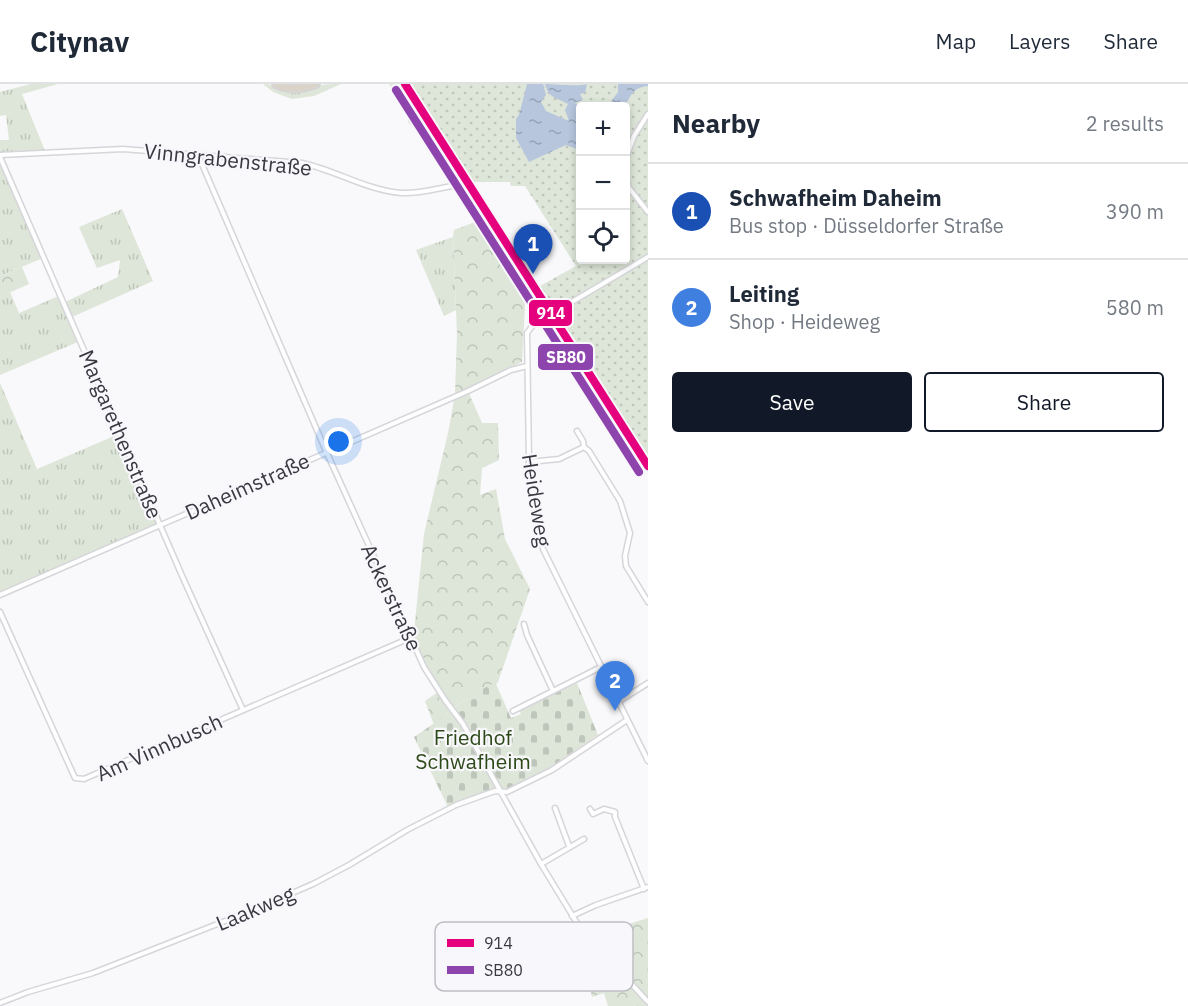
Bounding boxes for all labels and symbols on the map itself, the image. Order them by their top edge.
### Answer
street label: Vinngrabenstraße [143,136,313,182]
pin: 1 [514,224,552,274]
line badge: 914 [528,299,573,327]
text: 914 [537,303,566,323]
line badge: SB80 [537,343,594,371]
street label: Margarethenstraße [73,345,169,523]
text: SB80 [546,347,586,367]
your location [324,427,353,456]
street label: Daheimstraße [180,446,314,526]
street label: Heideweg [516,451,558,549]
street label: Ackerstraße [355,539,429,655]
pin: 2 [596,662,634,711]
street label: Am Vinnbusch [91,707,227,787]
park label: Friedhof Schwafheim [415,723,531,775]
street label: Laakweg [211,879,299,937]
legend [435,922,633,991]
text: 914 [484,933,513,953]
text: SB80 [484,960,523,980]

